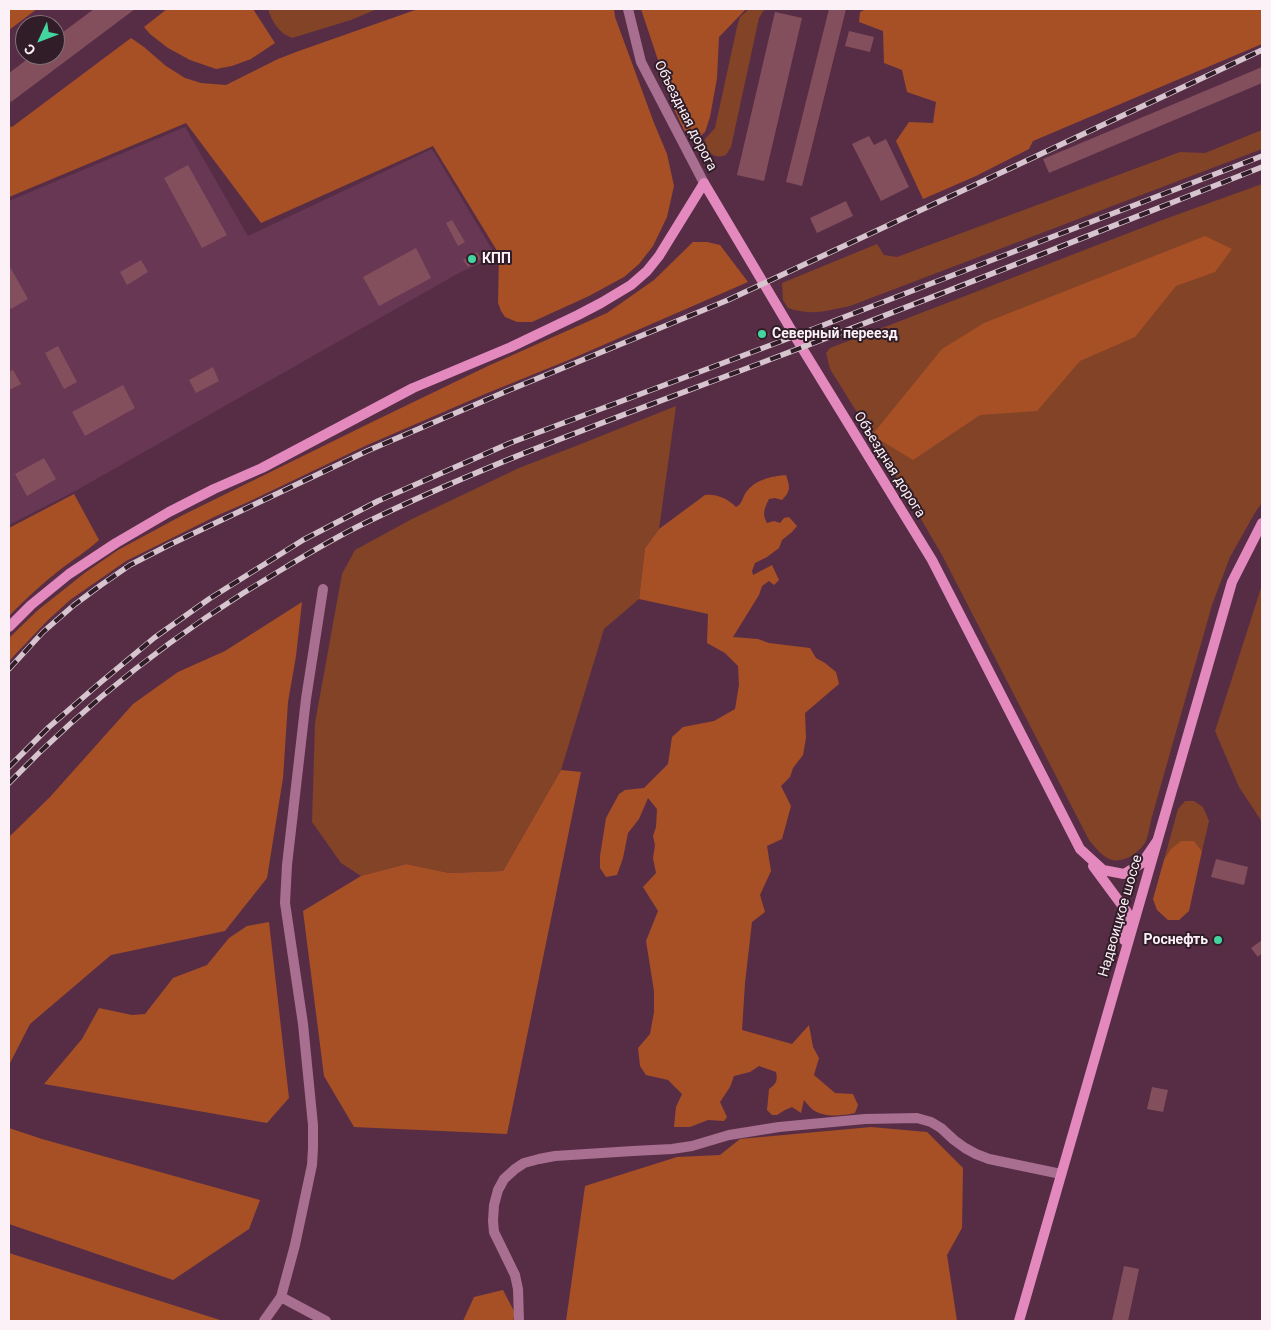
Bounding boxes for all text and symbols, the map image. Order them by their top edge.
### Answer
north arrow [15,15,65,65]
text: С [21,41,39,58]
street label: Объездная дорога [650,58,720,174]
place label: КПП [482,251,511,267]
marker: КПП [466,253,478,265]
place label: Северный переезд [772,326,898,342]
marker: Северный переезд [756,328,768,340]
street label: Объездная дорога [850,409,928,521]
street label: Надвоицкое шоссе [1096,853,1146,979]
place label: Роснефть [1144,932,1208,948]
marker: Роснефть [1212,934,1224,946]

